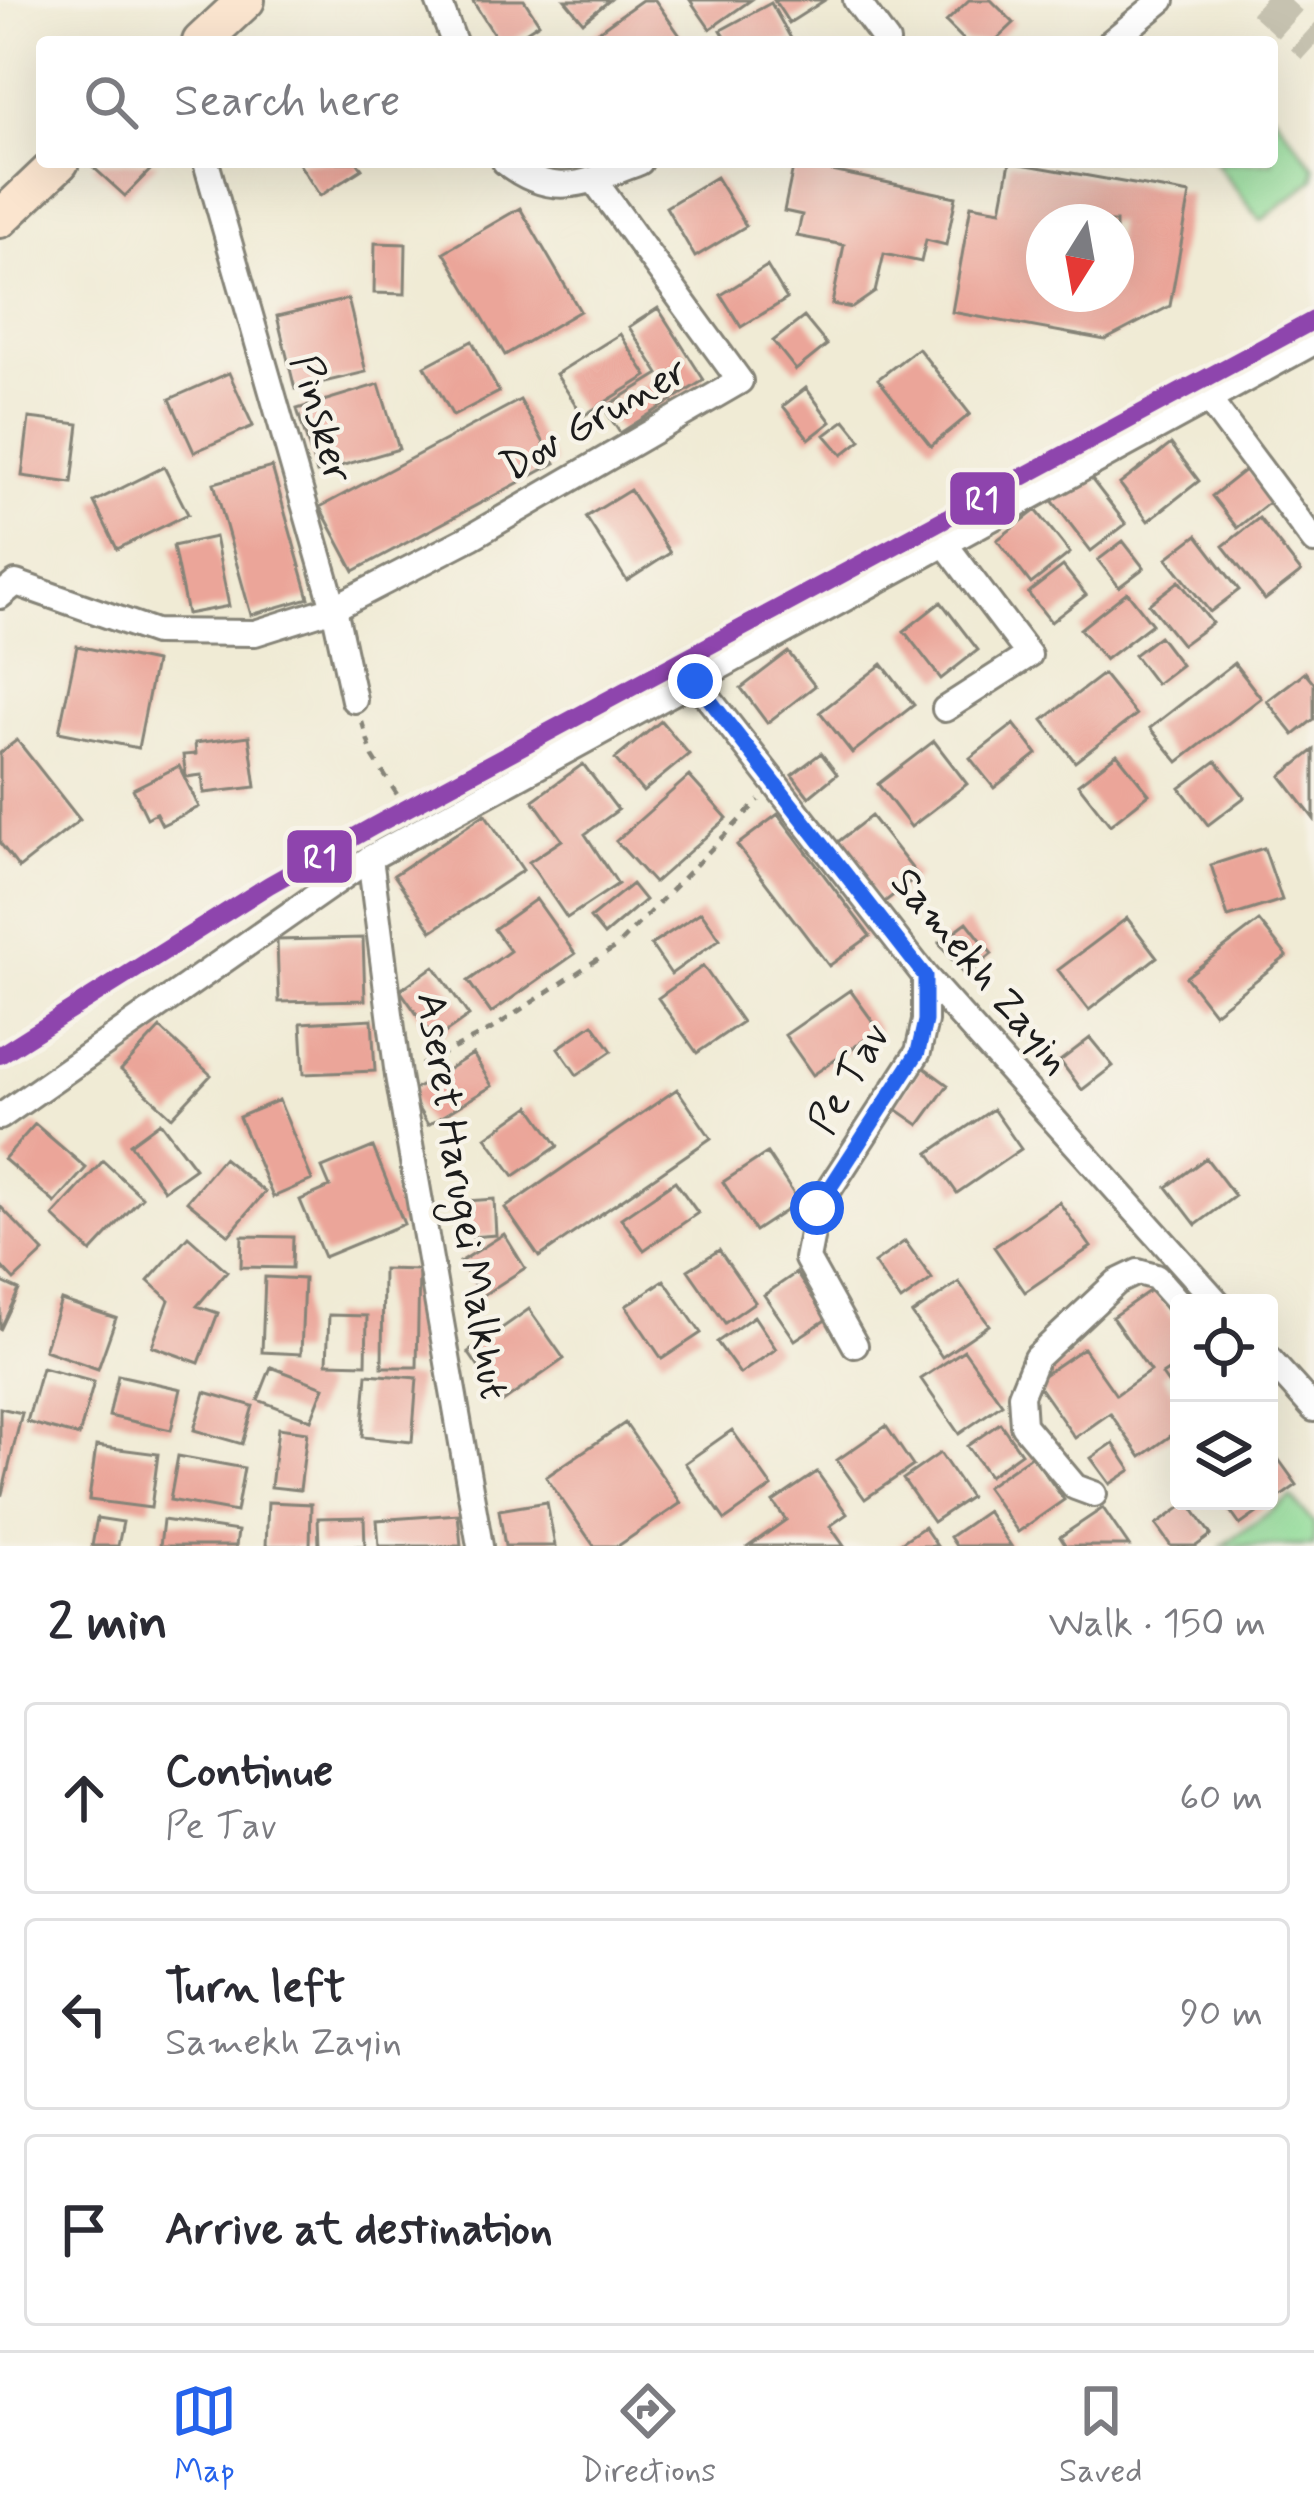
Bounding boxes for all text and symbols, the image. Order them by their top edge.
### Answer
search box [36,36,1278,168]
icon: search [78,69,144,135]
text: Search here [174,73,401,132]
north arrow [1026,204,1134,312]
street label: Dov Gruner [491,344,699,496]
street label: Pinsker [276,349,365,490]
line badge: R1 [948,470,1017,527]
text: R1 [965,479,999,523]
route end [668,654,722,708]
line badge: R1 [285,828,354,885]
text: R1 [303,837,337,881]
street label: Samekh Zayin [877,857,1083,1087]
street label: Aseret Harugei Malkhut [399,988,520,1404]
street label: Pe Tav [796,1013,904,1145]
route start [790,1181,844,1235]
map controls [1170,1294,1278,1510]
button: locate [1170,1294,1278,1402]
button: layers [1170,1402,1278,1510]
text: 2 min [48,1591,168,1657]
text: Walk · 150 m [1048,1599,1266,1650]
text: Continue [165,1743,333,1802]
icon: ahead [51,1765,117,1831]
text: 60 m [1179,1773,1263,1824]
text: Pe Tav [165,1802,277,1853]
text: Turn left [165,1959,345,2018]
icon: left [51,1981,117,2047]
text: 90 m [1180,1989,1263,2040]
text: Samekh Zayin [165,2018,402,2069]
icon: arrive [51,2197,117,2263]
text: Arrive at destination [165,2201,553,2260]
tab: Map [171,2378,237,2494]
tab: Directions [580,2378,716,2494]
tab: Saved [1059,2378,1143,2494]

